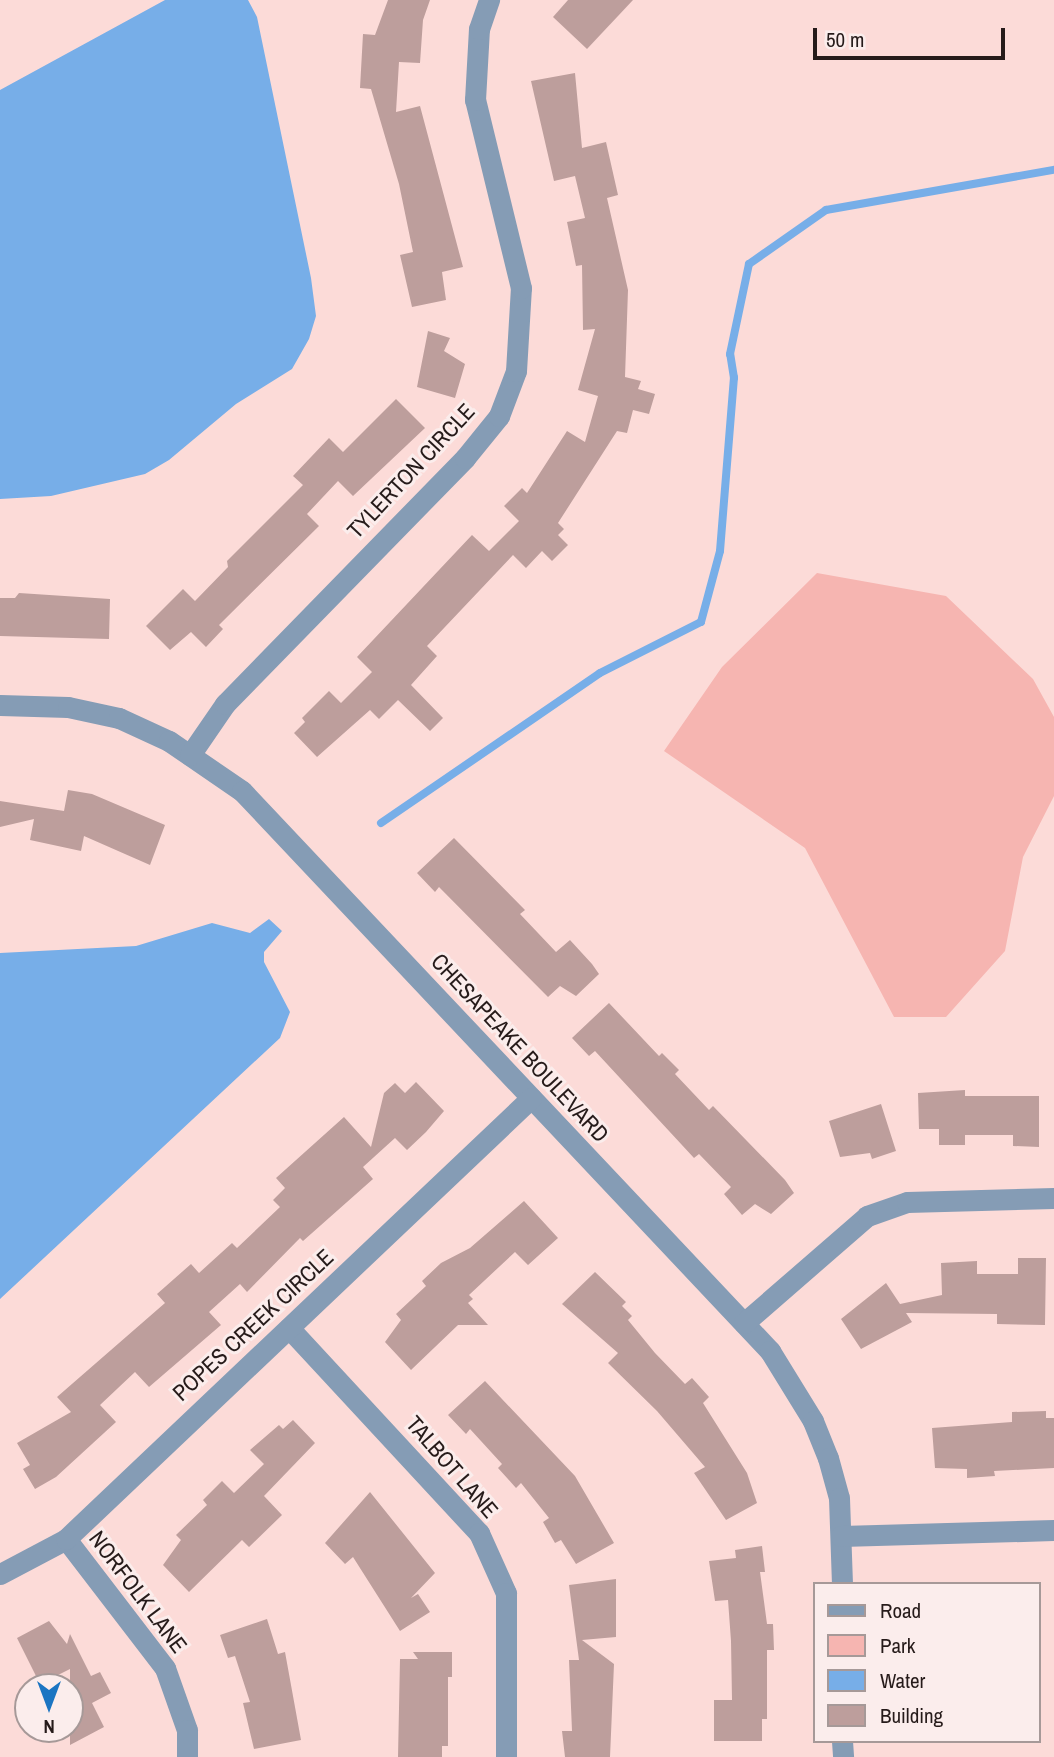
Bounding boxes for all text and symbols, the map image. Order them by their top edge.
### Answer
scale bar [816,14,1009,58]
text: 50 m [826,25,864,54]
street label: TYLERTON CIRCLE [341,398,481,544]
street label: CHESAPEAKE BOULEVARD [425,948,615,1148]
street label: POPES CREEK CIRCLE [167,1243,339,1407]
street label: TALBOT LANE [400,1410,504,1524]
street label: NORFOLK LANE [83,1526,193,1658]
legend [813,1582,1040,1743]
text: Road [880,1596,921,1625]
text: Park [880,1631,915,1660]
text: Water [880,1666,925,1695]
north arrow [14,1673,84,1743]
text: Building [880,1701,943,1730]
text: N [43,1714,55,1740]

